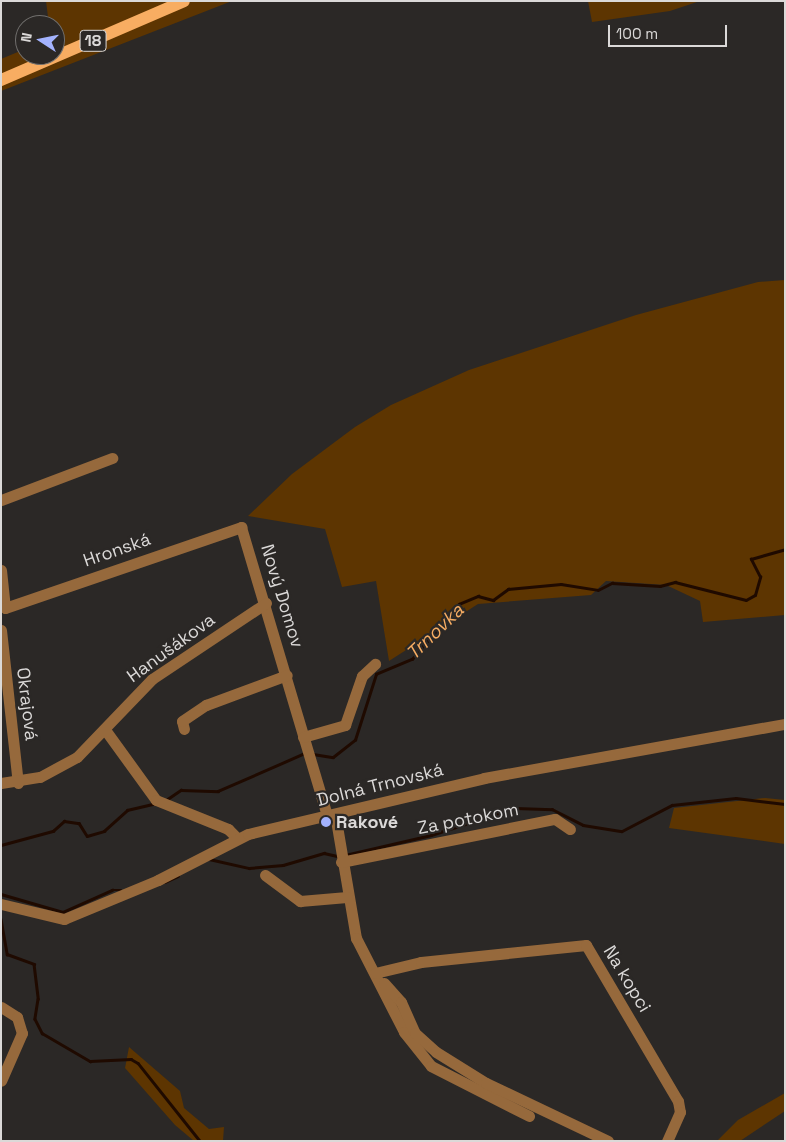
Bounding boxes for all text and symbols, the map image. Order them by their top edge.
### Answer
north arrow [15,15,65,65]
scale bar [611,15,730,47]
text: 100 m [616,24,658,43]
road number: 18 [79,27,107,54]
text: N [17,31,36,44]
street label: Hronská [81,528,153,572]
street label: Nový Domov [256,542,308,650]
water label: Trnovka [402,599,468,665]
street label: Hanušákova [123,609,219,687]
street label: Okrajová [12,666,42,742]
street label: Dolná Trnovská [314,759,446,811]
street label: Za potokom [416,799,520,839]
place label: Rakové [336,811,398,833]
marker: Rakové [320,816,332,828]
street label: Na kopci [599,942,655,1016]

